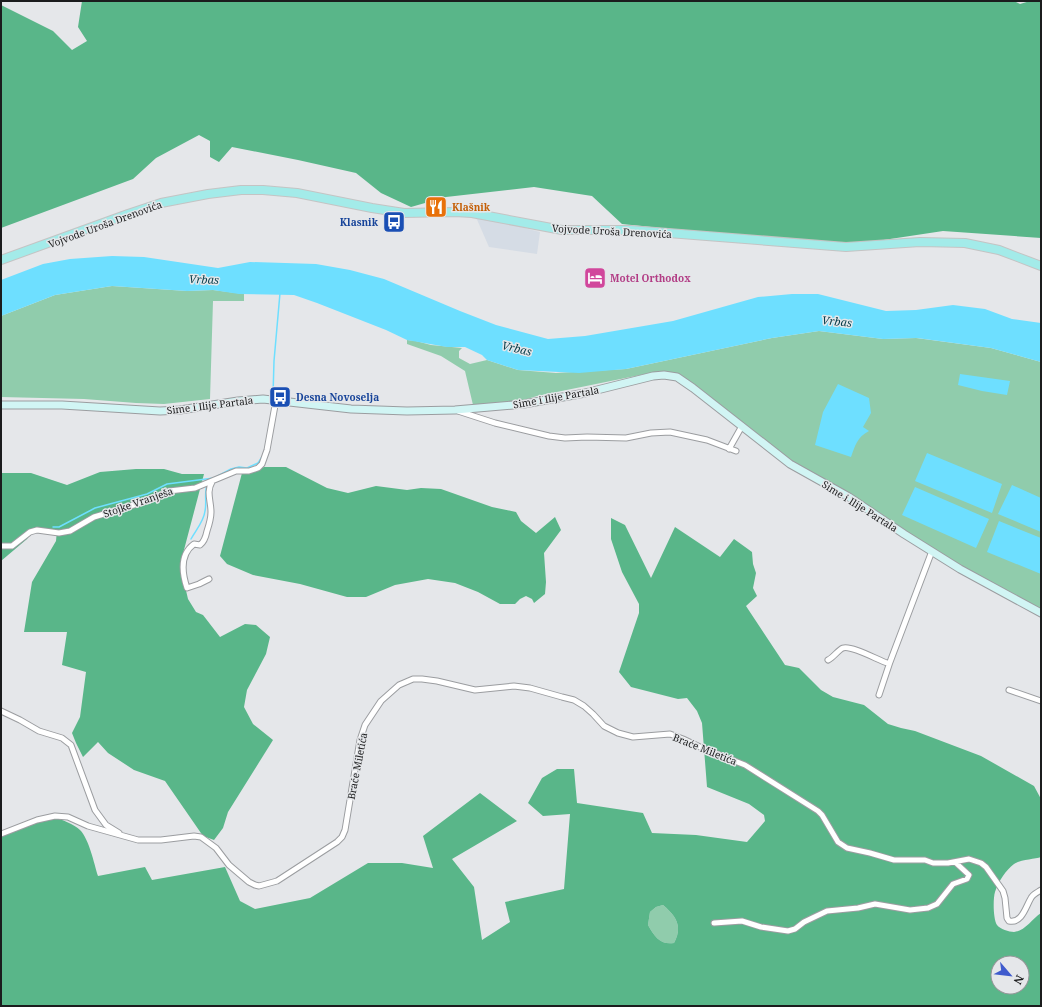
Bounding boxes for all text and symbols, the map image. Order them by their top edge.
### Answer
restaurant icon: Klašnik [423,194,449,220]
street label: Vojvode Uroša Drenovića [46,197,164,251]
place label: Klašnik [452,200,491,214]
bus stop icon: Klasnik [381,209,407,235]
place label: Klasnik [340,215,379,229]
street label: Vojvode Uroša Drenovića [552,221,673,241]
hotel icon: Motel Orthodox [582,265,608,291]
water label: Vrbas [189,271,219,287]
place label: Motel Orthodox [610,271,691,285]
water label: Vrbas [821,312,853,330]
water label: Vrbas [501,337,533,359]
street label: Sime i Ilije Partala [512,382,600,411]
bus stop icon: Desna Novoselja [267,384,293,410]
place label: Desna Novoselja [296,390,379,404]
street label: Sime i Ilije Partala [166,393,254,417]
street label: Sime i Ilije Partala [819,477,901,535]
street label: Stojke Vranješa [101,483,175,521]
street label: Braće Miletića [671,730,739,768]
street label: Braće Miletića [344,731,370,801]
north arrow [990,955,1030,995]
text: N [1010,973,1028,988]

